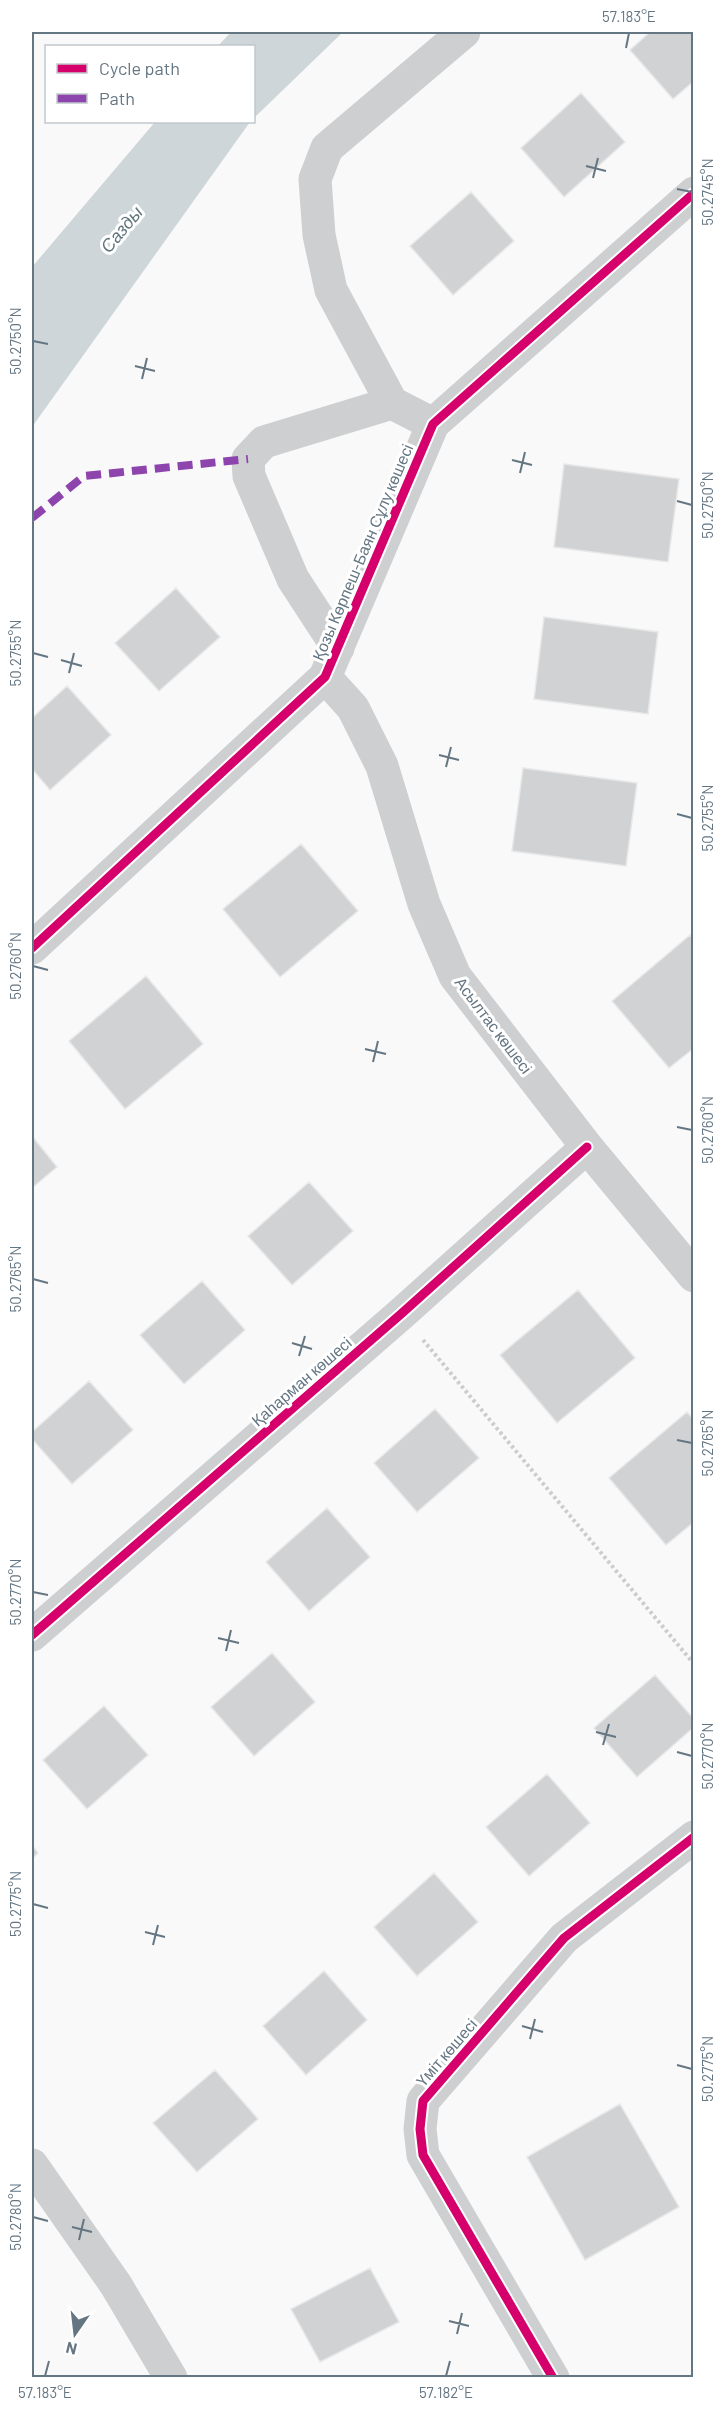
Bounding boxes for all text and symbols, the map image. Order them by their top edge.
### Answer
text: 57.183°E [602,7,656,25]
legend [45,45,255,123]
text: Cycle path [99,57,180,79]
text: Path [99,87,135,109]
text: 50.2745°N [698,158,716,226]
water label: Сазды [95,201,147,257]
text: 50.2750°N [6,307,24,375]
street label: Қозы Көрпеш-Баян Сұлу көшесі [308,441,416,663]
text: 50.2750°N [698,471,716,539]
text: 50.2755°N [6,620,24,686]
text: 50.2755°N [698,785,716,851]
text: 50.2760°N [6,932,24,1000]
street label: Асылтас көшесі [452,973,536,1077]
text: 50.2760°N [698,1096,716,1164]
text: 50.2765°N [6,1246,24,1312]
street label: Қаһарман көшесі [247,1332,355,1430]
text: 50.2765°N [698,1410,716,1476]
text: 50.2770°N [6,1559,24,1625]
text: 50.2770°N [698,1723,716,1789]
text: 50.2775°N [6,1871,24,1937]
street label: Үміт көшесі [412,2014,480,2090]
text: 50.2775°N [698,2036,716,2102]
text: 50.2780°N [6,2183,24,2251]
north arrow [45,2304,105,2364]
text: N [64,2339,79,2360]
text: 57.183°E [18,2383,72,2401]
text: 57.182°E [419,2383,473,2401]

